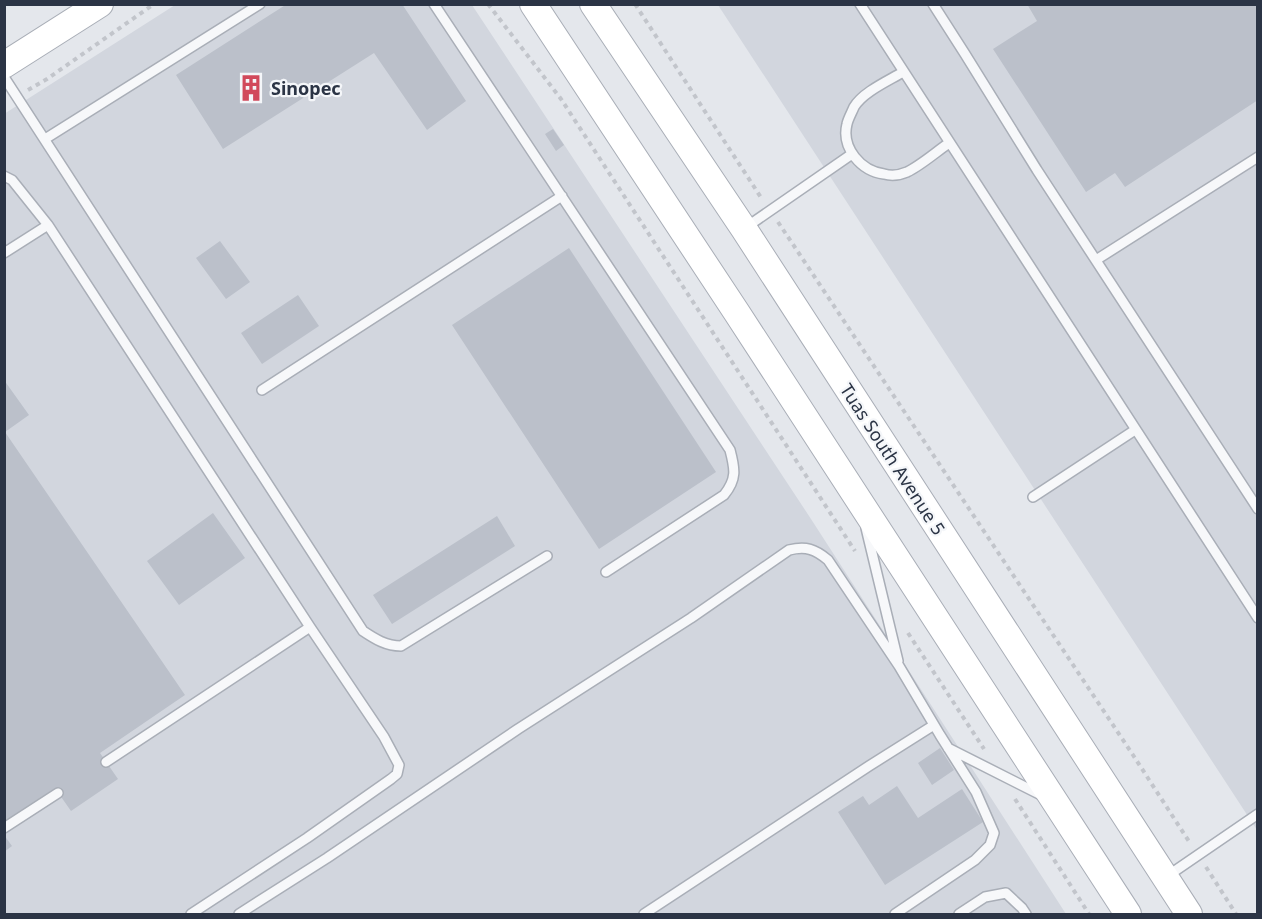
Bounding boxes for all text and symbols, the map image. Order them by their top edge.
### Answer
building icon: Sinopec [236,73,266,103]
place label: Sinopec [271,76,341,100]
street label: Tuas South Avenue 5 [835,379,951,539]

